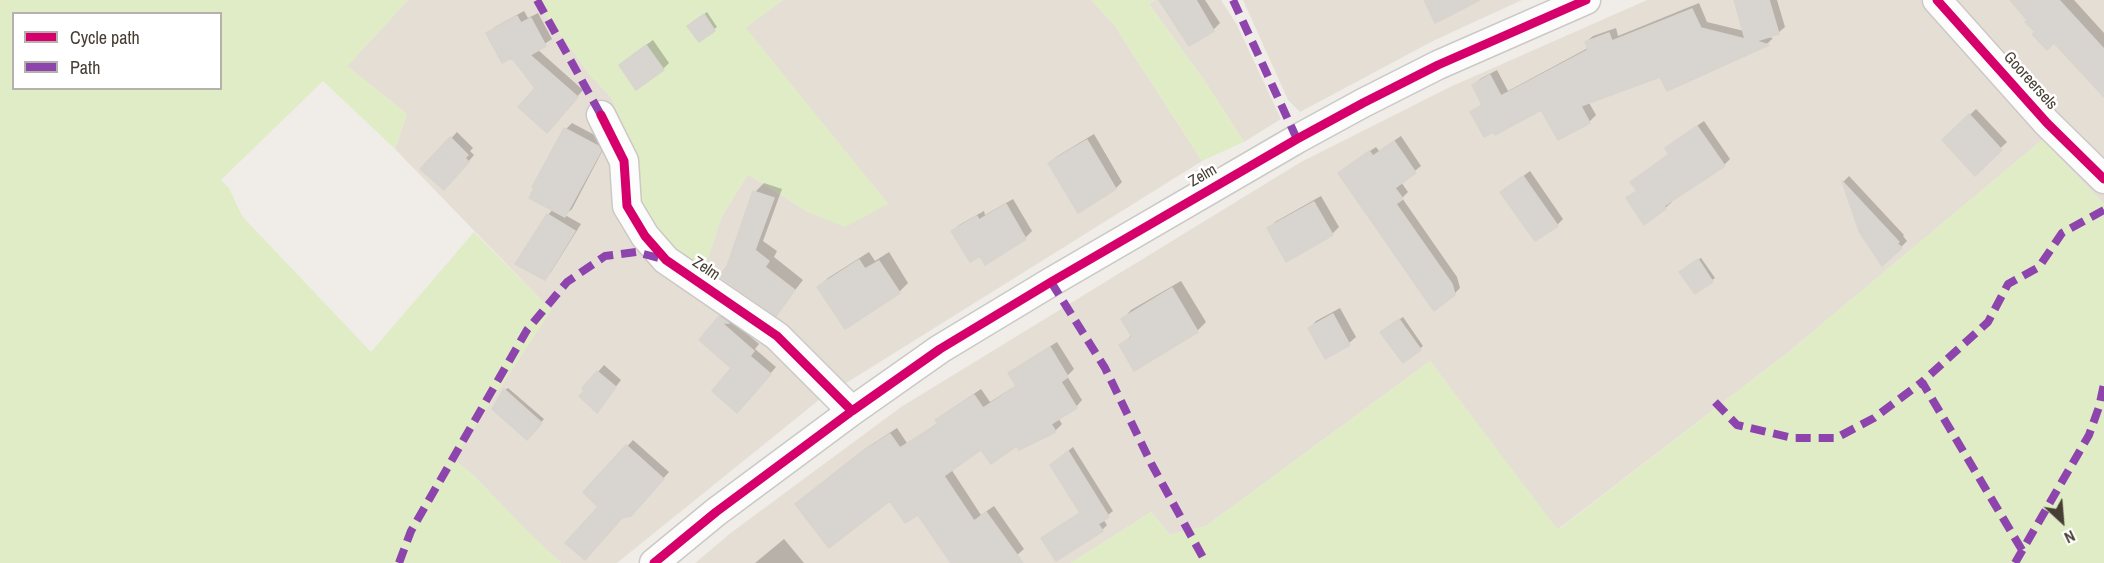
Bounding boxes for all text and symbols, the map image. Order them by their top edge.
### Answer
legend [12,12,222,90]
text: Cycle path [70,25,140,50]
street label: Gooreersels [1999,48,2061,114]
text: Path [70,55,100,80]
street label: Zelm [1186,160,1220,192]
street label: Zelm [689,253,723,285]
north arrow [2032,491,2092,551]
text: N [2061,525,2079,549]

